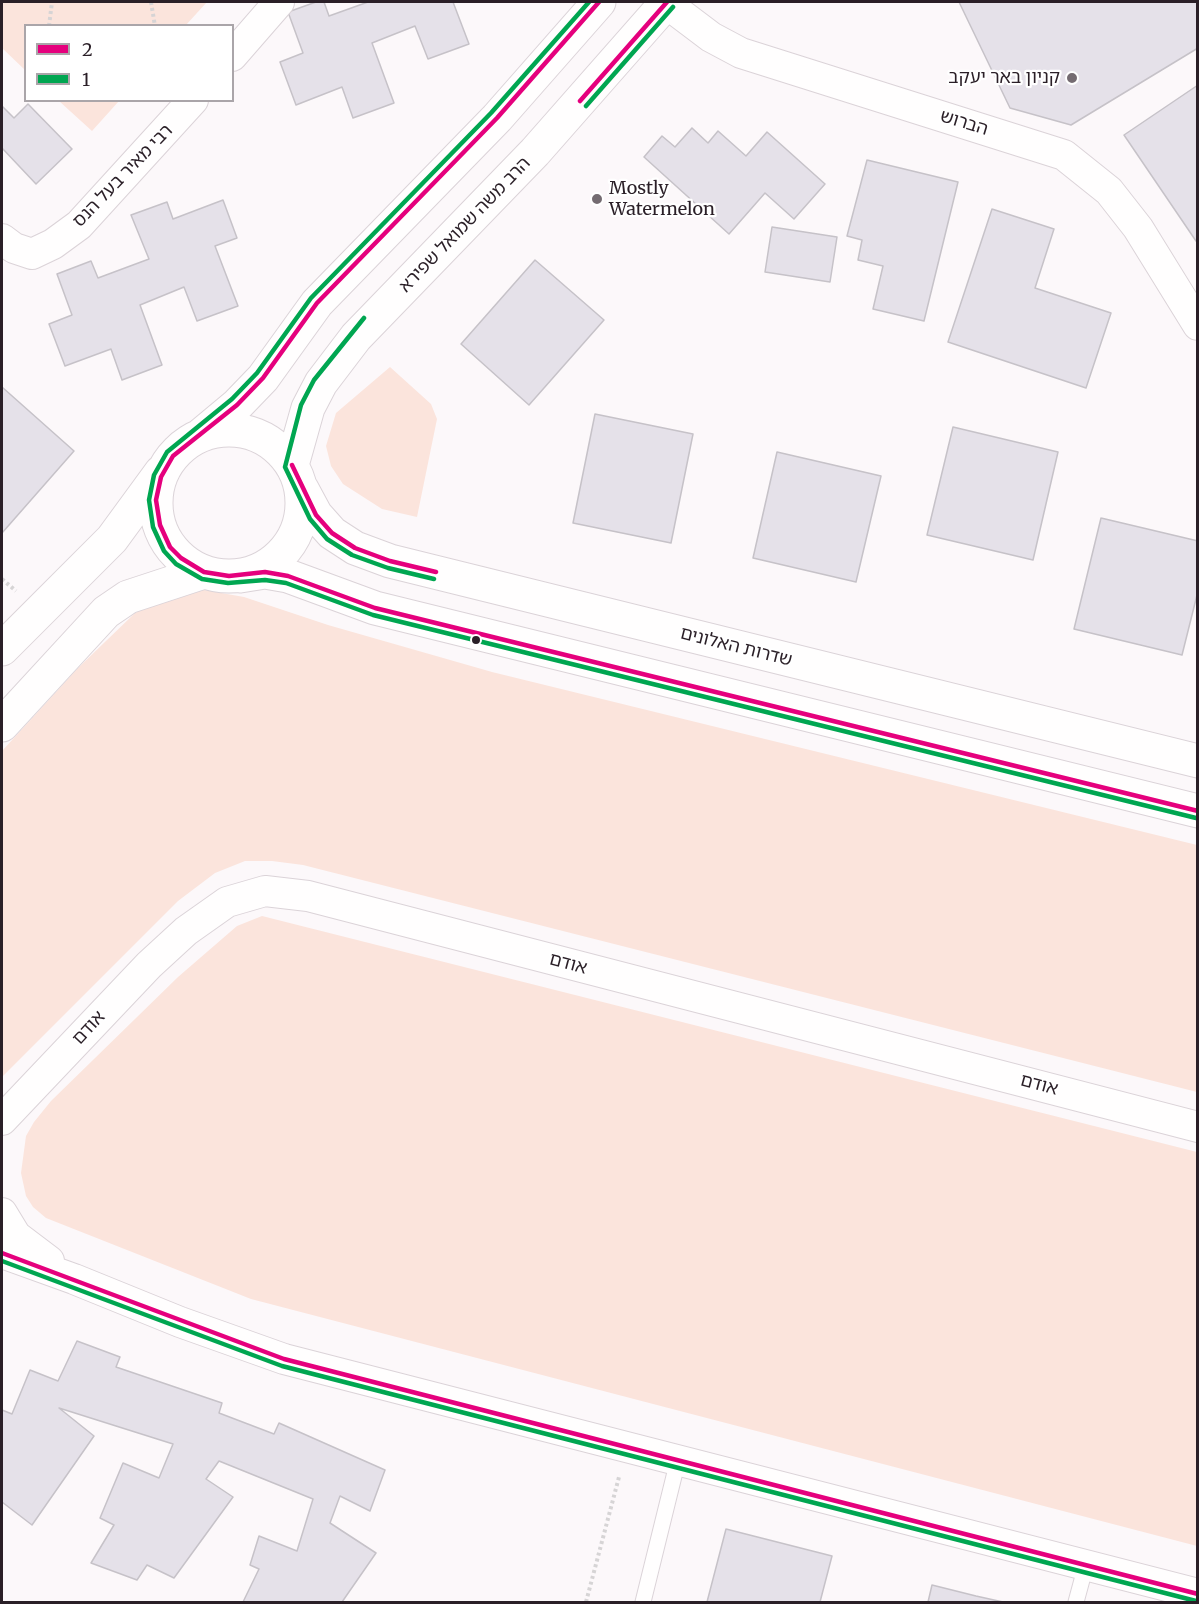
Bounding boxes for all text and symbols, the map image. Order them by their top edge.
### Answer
legend [24,24,234,102]
text: 2 [82,38,93,61]
place label: קניון באר יעקב [948,67,1060,89]
text: 1 [82,68,90,91]
marker: קניון באר יעקב [1065,71,1079,85]
street label: הברוש [937,105,991,141]
street label: רבי מאיר בעל הנס [69,120,177,232]
street label: הרב משה שמואל שפירא [395,153,535,297]
place label: Mostly Watermelon [609,178,715,220]
marker: Mostly Watermelon [590,192,604,206]
street label: שדרות האלונים [678,623,794,671]
unlabelled marker [470,634,482,646]
street label: אודם [547,949,589,979]
street label: אודם [68,1007,110,1049]
street label: אודם [1018,1070,1060,1100]

